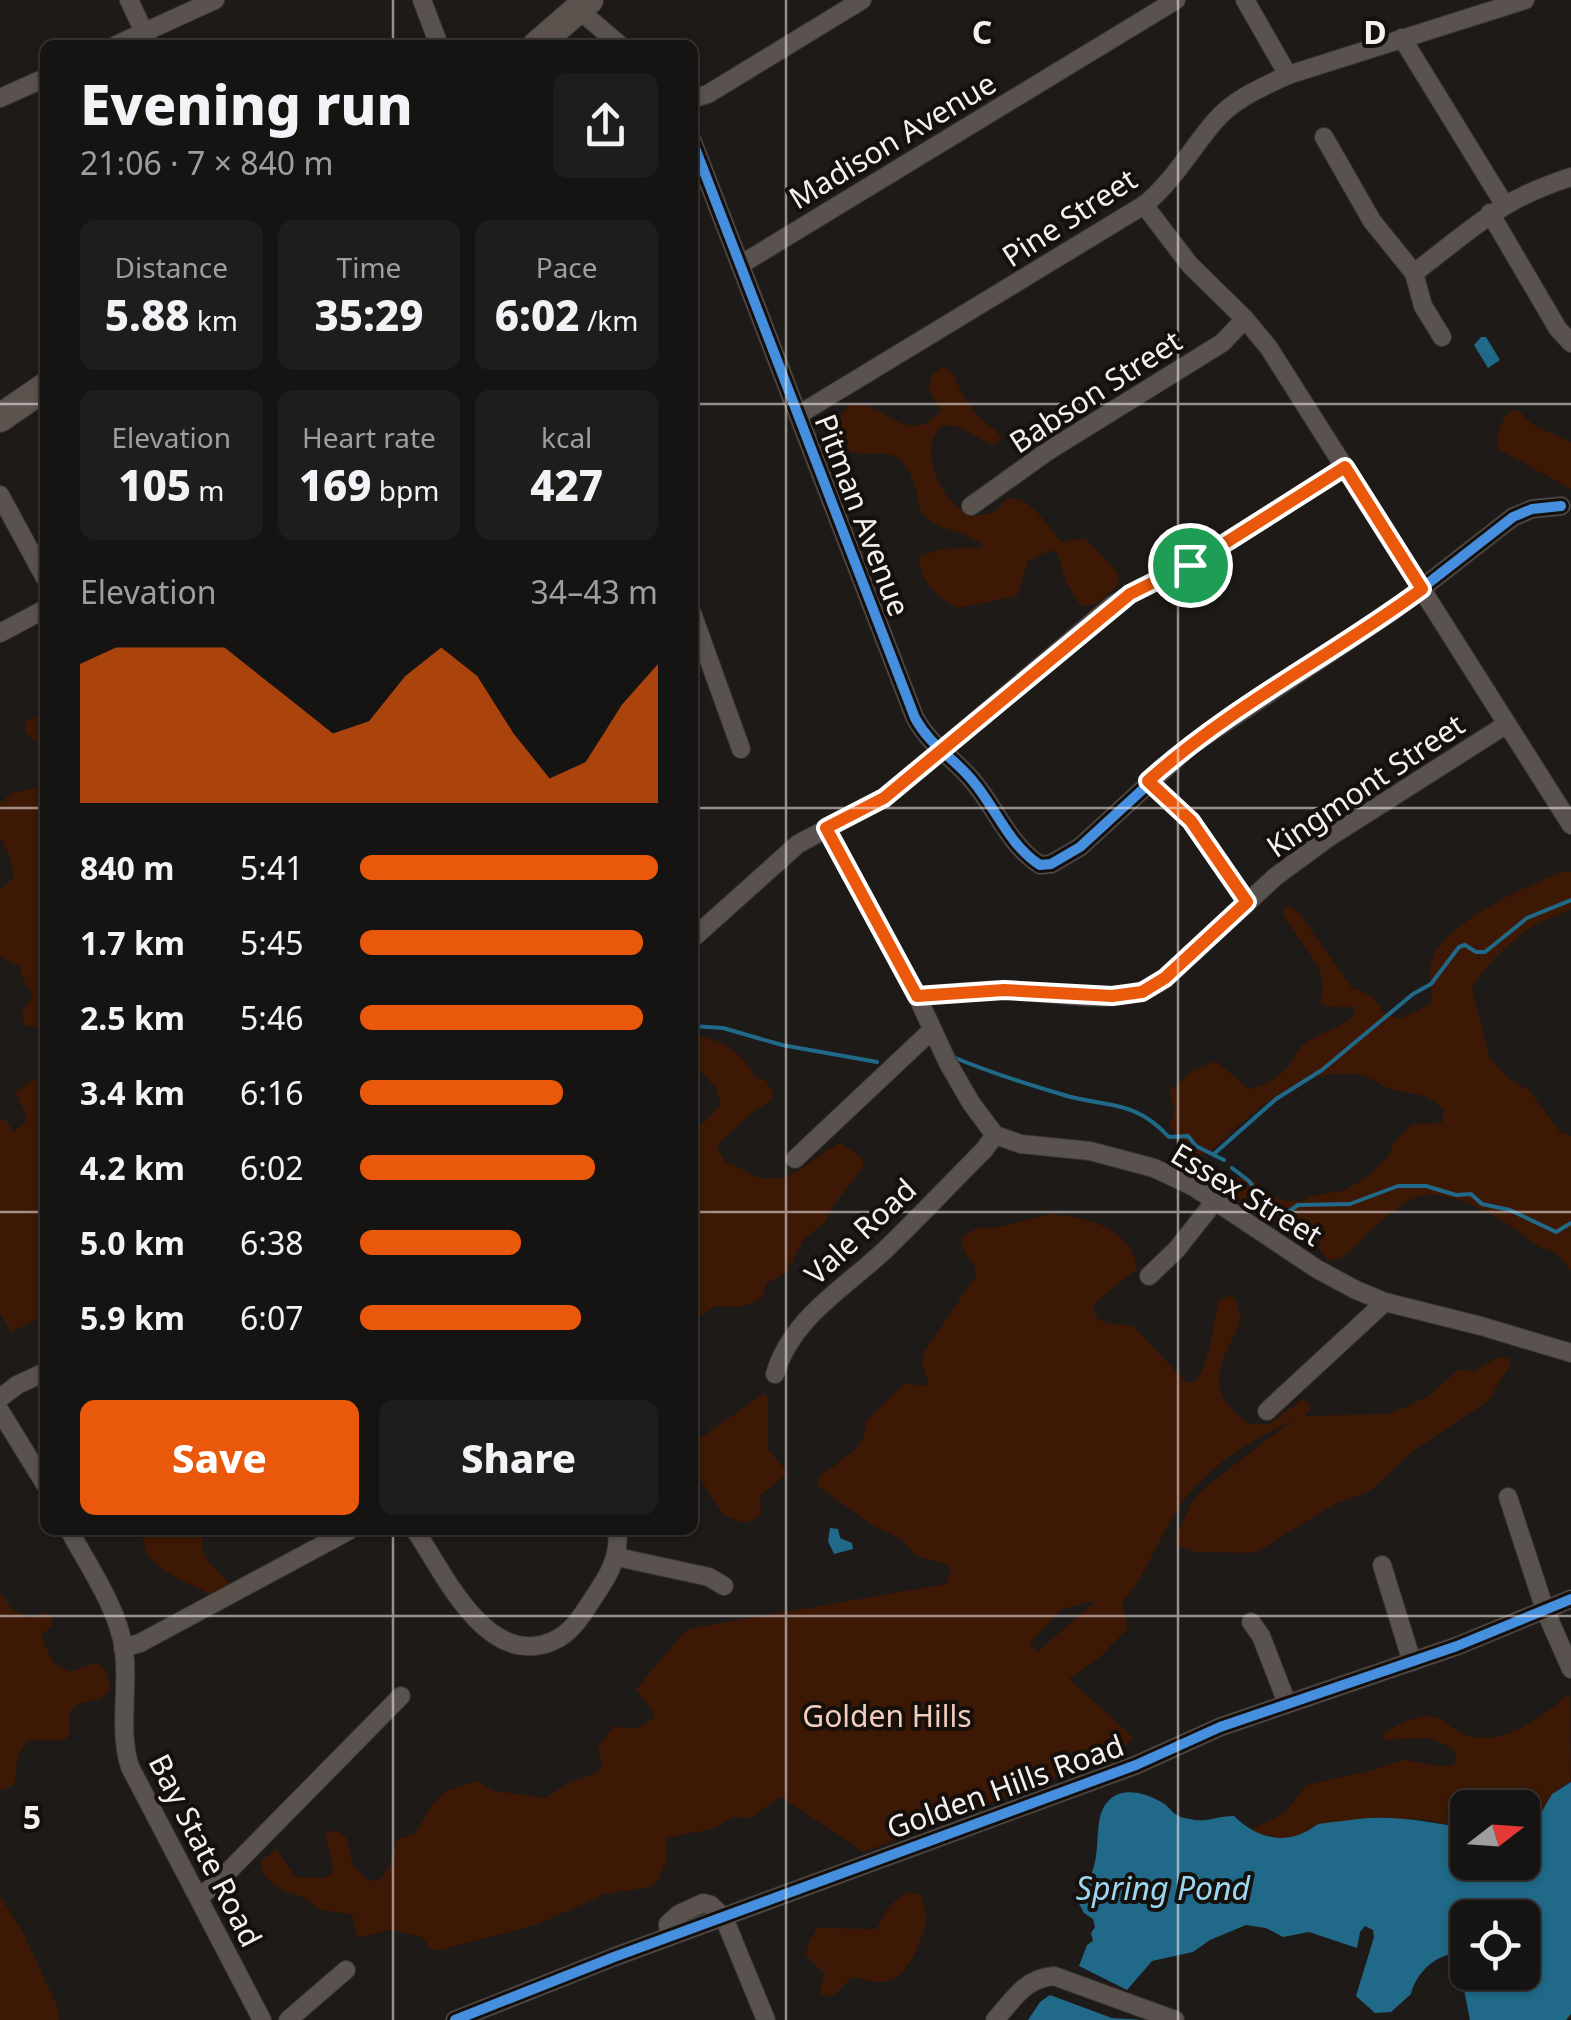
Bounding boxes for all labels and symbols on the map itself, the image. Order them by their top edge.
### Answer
text: C [972,10,992,53]
text: D [1363,10,1387,53]
street label: Madison Avenue [781,62,1003,218]
street label: Pine Street [994,158,1144,276]
street label: Babson Street [1001,320,1189,462]
street label: Pitman Avenue [806,408,920,622]
pin [1148,523,1233,608]
street label: Kingmont Street [1258,703,1472,866]
street label: Essex Street [1164,1133,1330,1255]
street label: Vale Road [795,1169,925,1293]
park label: Golden Hills [802,1695,972,1736]
street label: Golden Hills Road [881,1724,1129,1848]
street label: Bay State Road [140,1747,272,1953]
north arrow [1450,1790,1540,1880]
text: 5 [23,1795,41,1838]
water label: Spring Pond [1076,1866,1252,1909]

